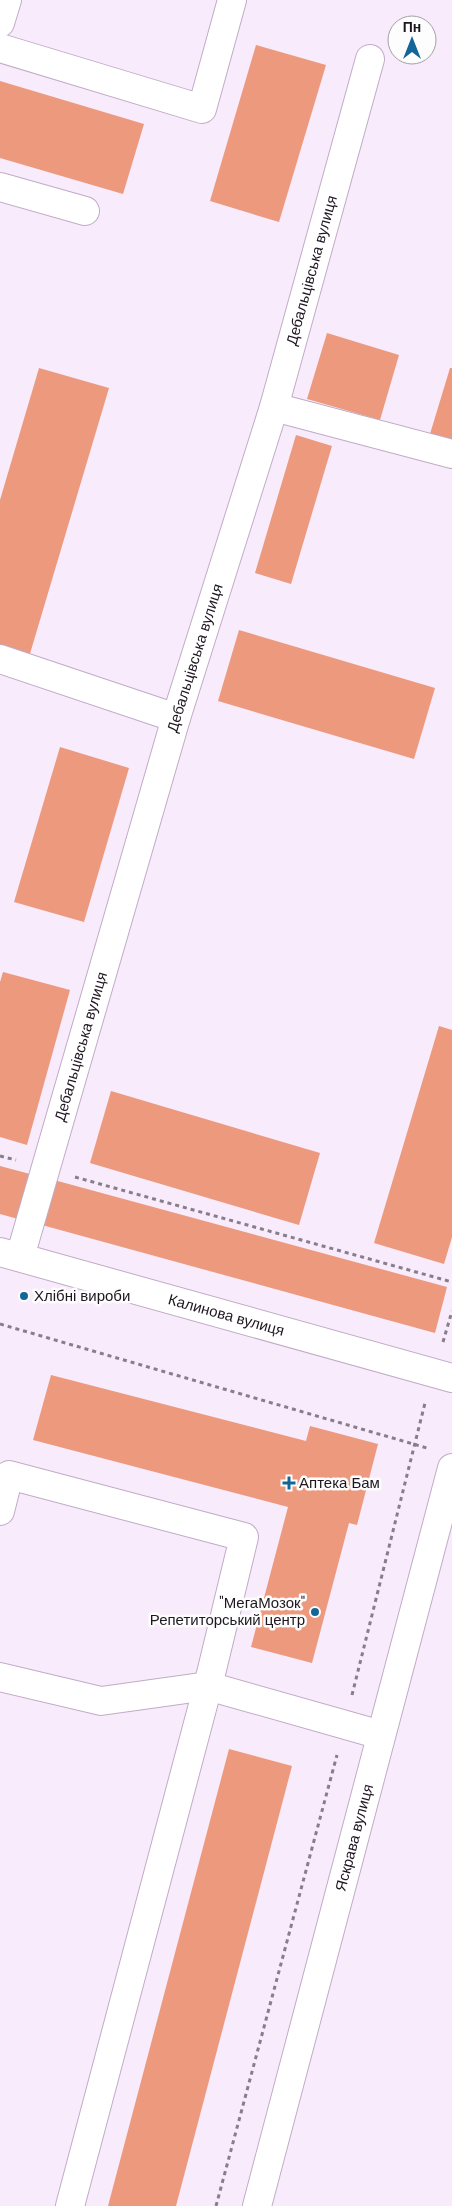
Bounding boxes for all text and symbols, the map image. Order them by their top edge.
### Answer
north arrow [387,15,437,65]
text: Пн [403,18,421,36]
street label: Дебальцівська вулиця [282,193,342,347]
street label: Дебальцівська вулиця [162,581,228,735]
street label: Дебальцівська вулиця [50,970,112,1124]
place label: Хлібні вироби [34,1286,130,1306]
street label: Калинова вулиця [166,1289,287,1341]
marker: Хлібні вироби [18,1290,30,1302]
place label: Аптека Бам [299,1473,380,1493]
marker: Аптека Бам [283,1477,295,1489]
place label: "МегаМозок" Репетиторський центр [150,1593,305,1630]
marker: "МегаМозок" Репетиторський центр [309,1606,321,1618]
street label: Яскрава вулиця [331,1782,378,1894]

